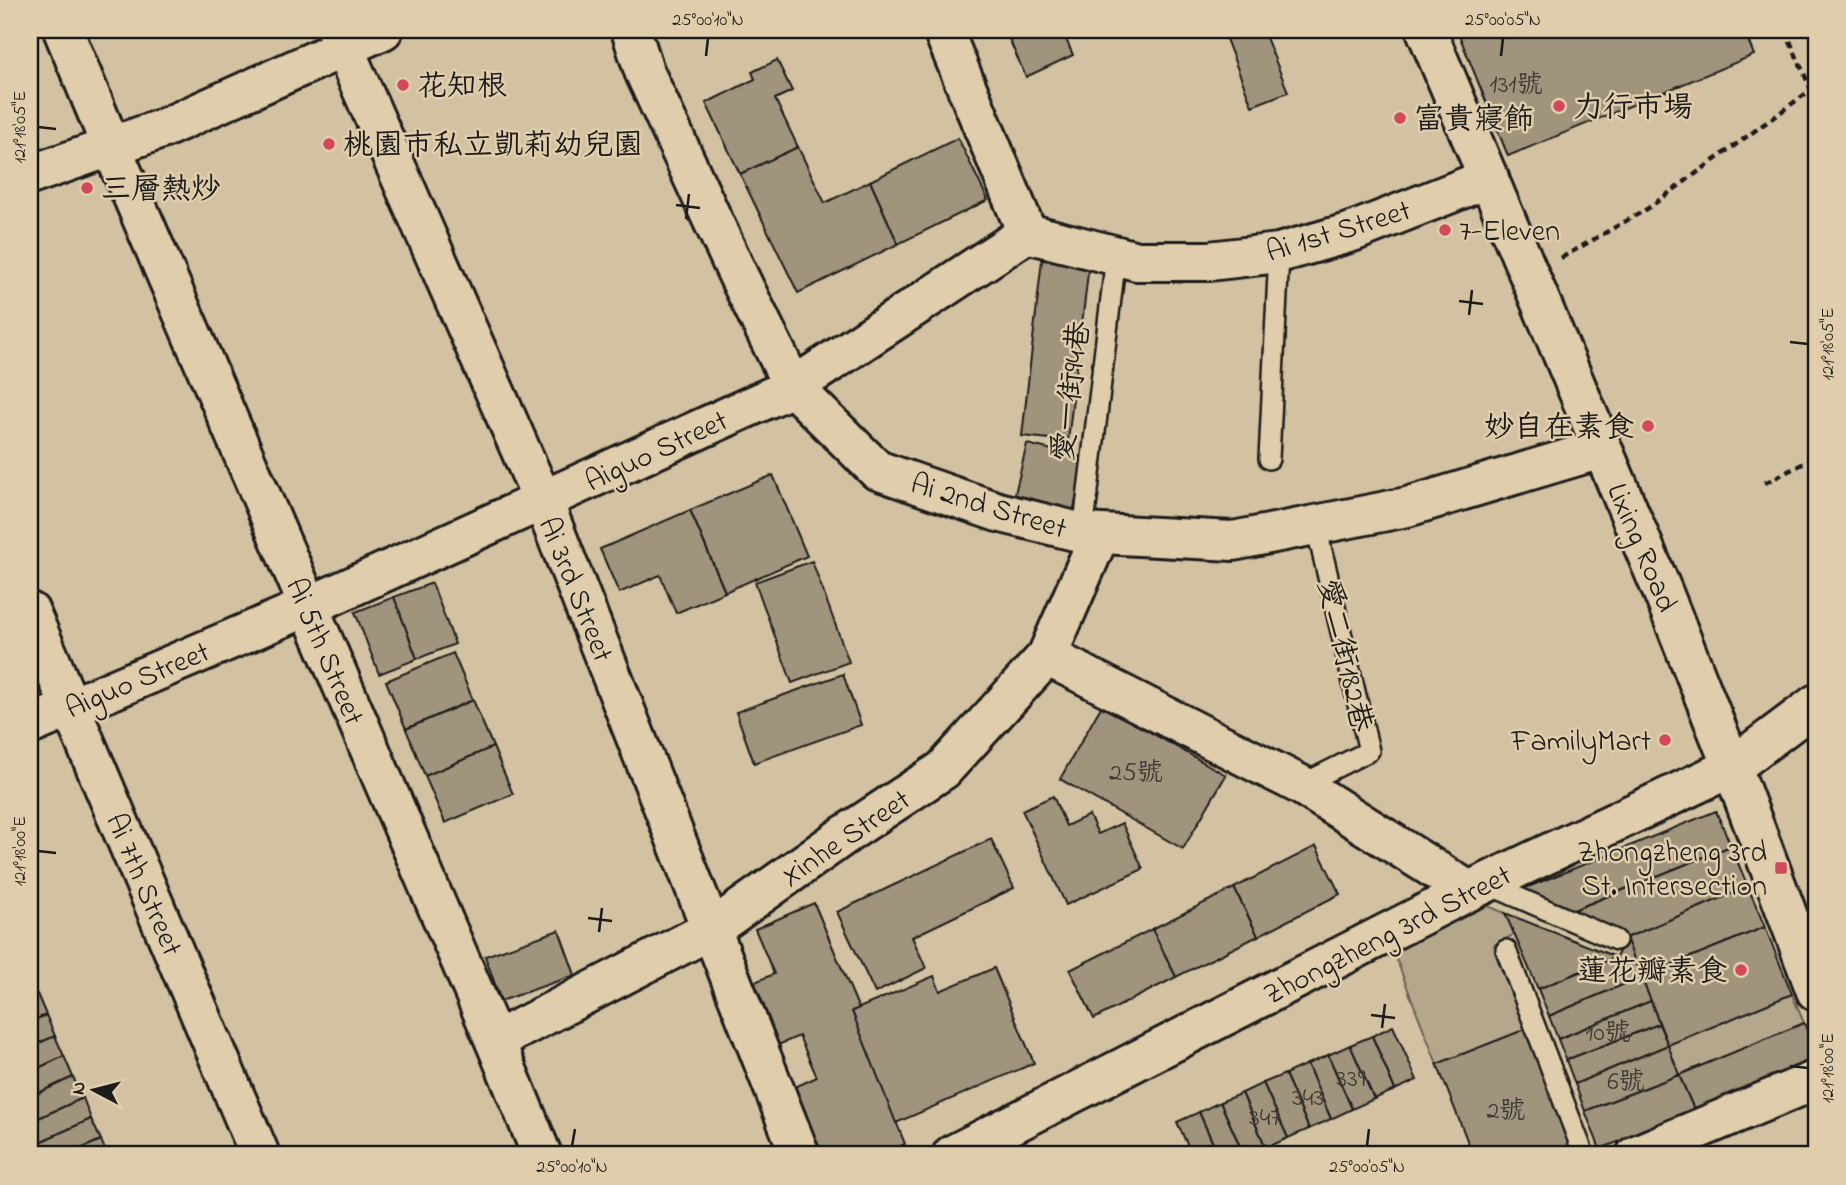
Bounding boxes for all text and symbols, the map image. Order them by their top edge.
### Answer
text: 25°00'10"N [672,8,744,34]
text: 25°00'05"N [1465,8,1541,34]
place label: 花知根 [417,66,507,110]
house number: 131號 [1489,67,1543,105]
marker: 花知根 [395,77,411,93]
place label: 力行市場 [1573,87,1693,131]
text: 121°18'05"E [8,91,34,163]
marker: 力行市場 [1551,98,1567,114]
place label: 富貴寢飾 [1414,99,1534,143]
marker: 富貴寢飾 [1392,110,1408,126]
place label: 桃園市私立凱莉幼兒園 [343,125,643,169]
marker: 桃園市私立凱莉幼兒園 [321,136,337,152]
place label: 三層熱炒 [101,169,221,213]
marker: 三層熱炒 [79,180,95,196]
street label: Ai 1st Street [1261,190,1417,276]
place label: 7-Eleven [1459,211,1560,255]
marker: 7-Eleven [1437,222,1453,238]
text: 121°18'05"E [1816,308,1842,380]
street label: 愛一街94巷 [1043,319,1103,464]
street label: Aiguo Street [579,400,736,505]
place label: 妙自在素食 [1484,407,1634,451]
marker: 妙自在素食 [1640,418,1656,434]
street label: Ai 2nd Street [905,463,1072,552]
street label: Lixing Road [1593,477,1687,620]
street label: Ai 3rd Street [525,511,623,669]
street label: Ai 5th Street [273,572,374,733]
street label: 愛二街182巷 [1304,575,1382,736]
street label: Aiguo Street [59,632,217,732]
place label: FamilyMart [1510,721,1651,765]
marker: FamilyMart [1657,732,1673,748]
house number: 25號 [1109,755,1163,793]
street label: Xinhe Street [773,780,920,899]
street label: Ai 7th Street [92,807,192,963]
text: 121°18'00"E [8,816,34,886]
place label: Zhongzheng 3rd St. Intersection [1577,832,1767,910]
street label: Zhongzheng 3rd Street [1257,855,1520,1018]
marker: Zhongzheng 3rd St. Intersection [1773,860,1789,876]
place label: 蓮花瓣素食 [1577,951,1727,995]
marker: 蓮花瓣素食 [1733,962,1749,978]
house number: 10號 [1585,1015,1631,1053]
text: 121°18'00"E [1816,1033,1842,1103]
north arrow [60,1056,130,1126]
house number: 339 [1336,1061,1366,1099]
house number: 6號 [1607,1064,1645,1102]
text: N [65,1080,94,1096]
house number: 343 [1292,1080,1324,1118]
house number: 2號 [1487,1093,1525,1131]
house number: 347 [1249,1100,1281,1138]
text: 25°00'10"N [536,1155,608,1181]
text: 25°00'05"N [1329,1155,1405,1181]

